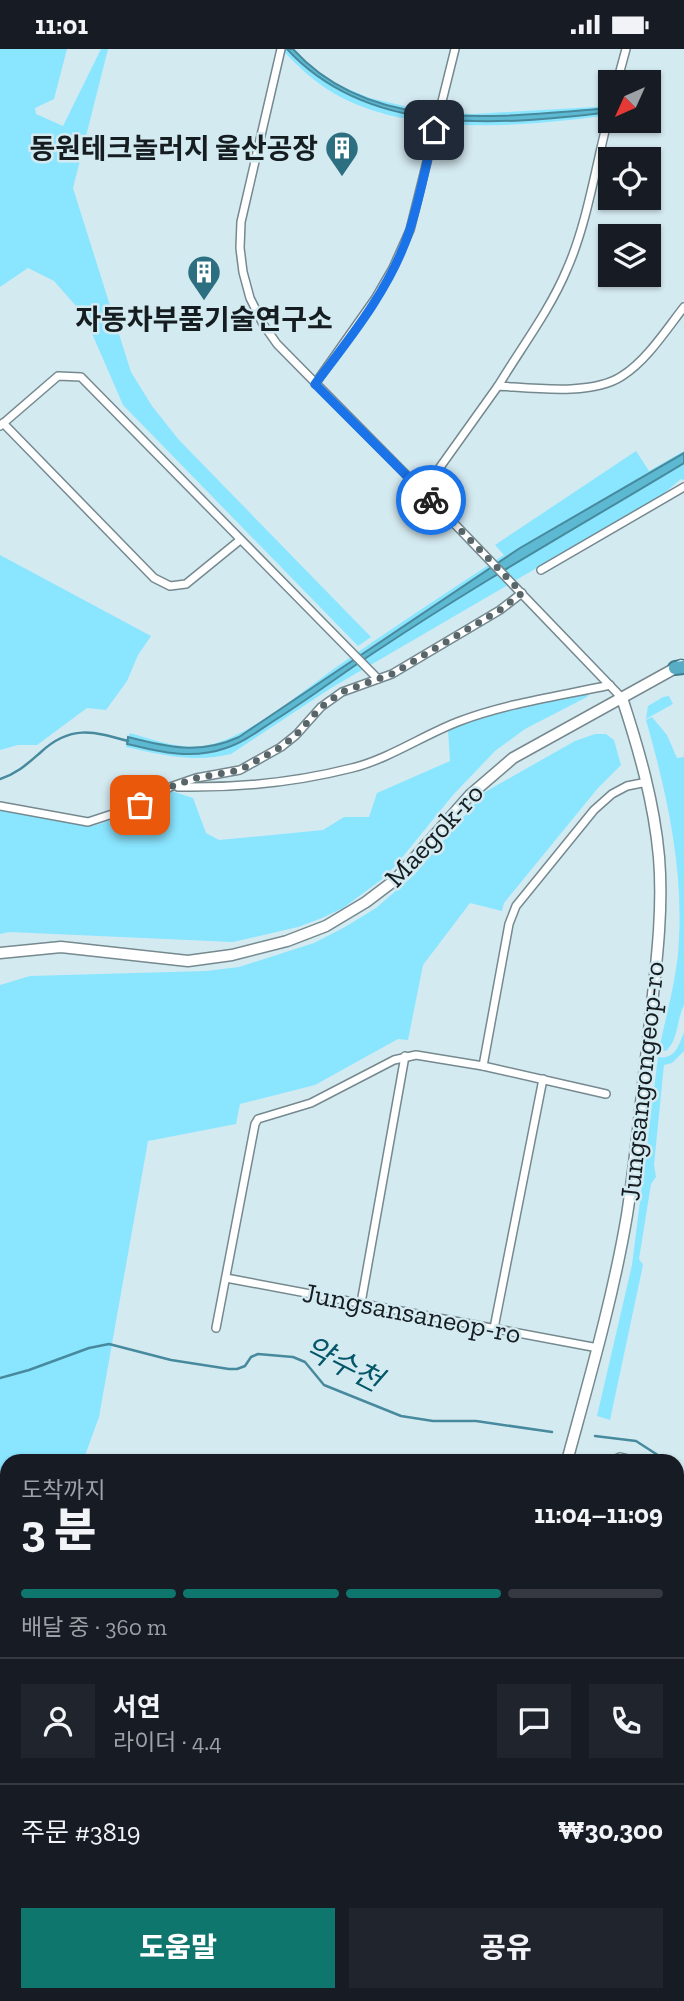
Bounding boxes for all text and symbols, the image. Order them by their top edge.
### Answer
text: 11:01 [35,9,88,41]
north arrow [598,70,662,133]
map controls [598,70,661,287]
pin [404,100,464,160]
icon: home [415,111,453,149]
building icon: 동원테크놀러지 울산공장 [323,129,361,178]
place label: 동원테크놀러지 울산공장 [29,132,318,165]
button: locate [598,147,661,210]
button: layers [598,224,661,287]
building icon: 자동차부품기술연구소 [185,253,223,302]
place label: 자동차부품기술연구소 [75,303,333,336]
courier [396,465,466,535]
icon: bike [412,481,450,519]
pin [110,775,170,835]
street label: Maegok-ro [378,776,490,894]
icon: bag [121,786,159,824]
street label: Jungsangongeop-ro [613,960,671,1202]
street label: Jungsansaneop-ro [300,1276,524,1350]
water label: 약수천 [298,1329,391,1400]
text: 도착까지 [21,1476,106,1504]
text: 11:04–11:09 [534,1498,663,1530]
text: 3 분 [21,1503,96,1558]
text: 배달 중 · 360 m [21,1613,167,1641]
button: person [21,1684,95,1758]
button: chat [497,1684,571,1758]
button: phone [589,1684,663,1758]
text: 서연 [113,1691,161,1723]
text: 라이더 · 4.4 [113,1728,222,1756]
text: ₩30,300 [558,1814,663,1846]
text: 주문 #3819 [21,1816,141,1848]
button: 도움말 [21,1908,335,1988]
button: 공유 [349,1908,663,1988]

